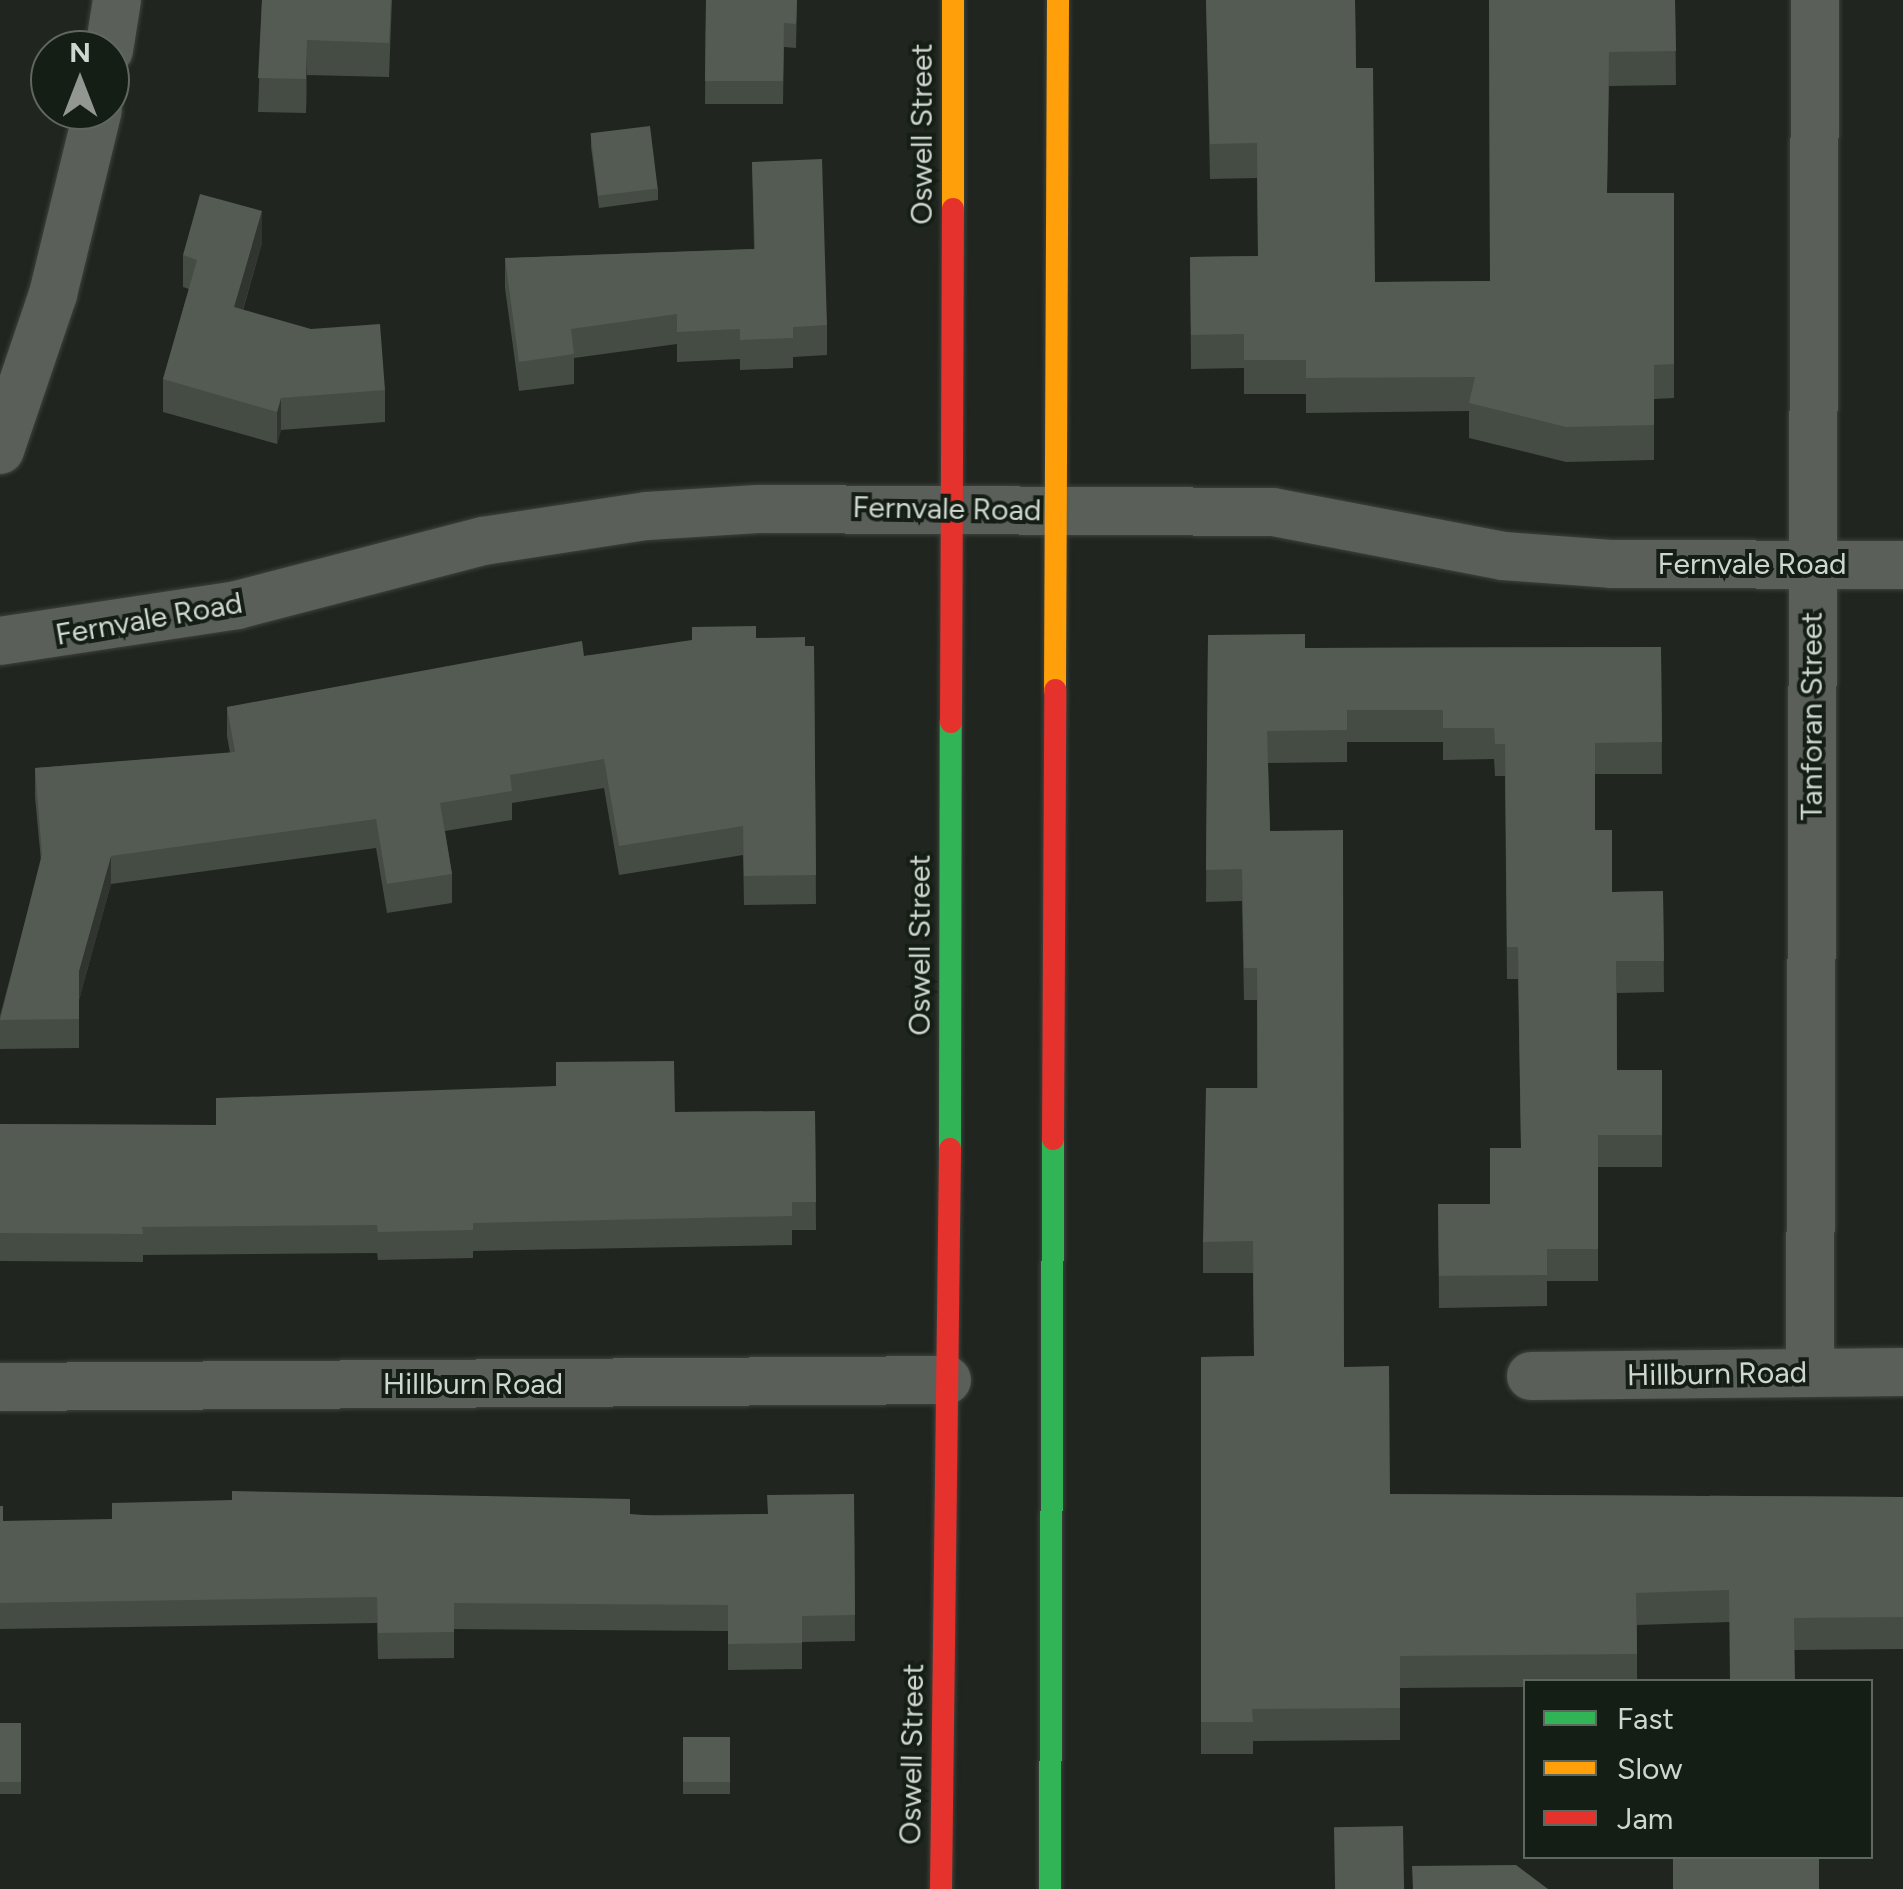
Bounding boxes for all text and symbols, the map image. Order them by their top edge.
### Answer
north arrow [30,30,130,130]
text: N [69,35,91,69]
street label: Oswell Street [904,43,940,225]
street label: Fernvale Road [852,489,1042,529]
street label: Fernvale Road [1657,546,1847,582]
street label: Fernvale Road [53,585,245,653]
street label: Tanforan Street [1794,612,1830,820]
street label: Oswell Street [902,854,938,1036]
street label: Hillburn Road [1627,1354,1807,1394]
street label: Hillburn Road [383,1366,563,1402]
street label: Oswell Street [892,1663,932,1845]
legend [1523,1679,1873,1859]
text: Fast [1617,1700,1674,1737]
text: Slow [1617,1750,1683,1787]
text: Jam [1617,1800,1673,1837]

